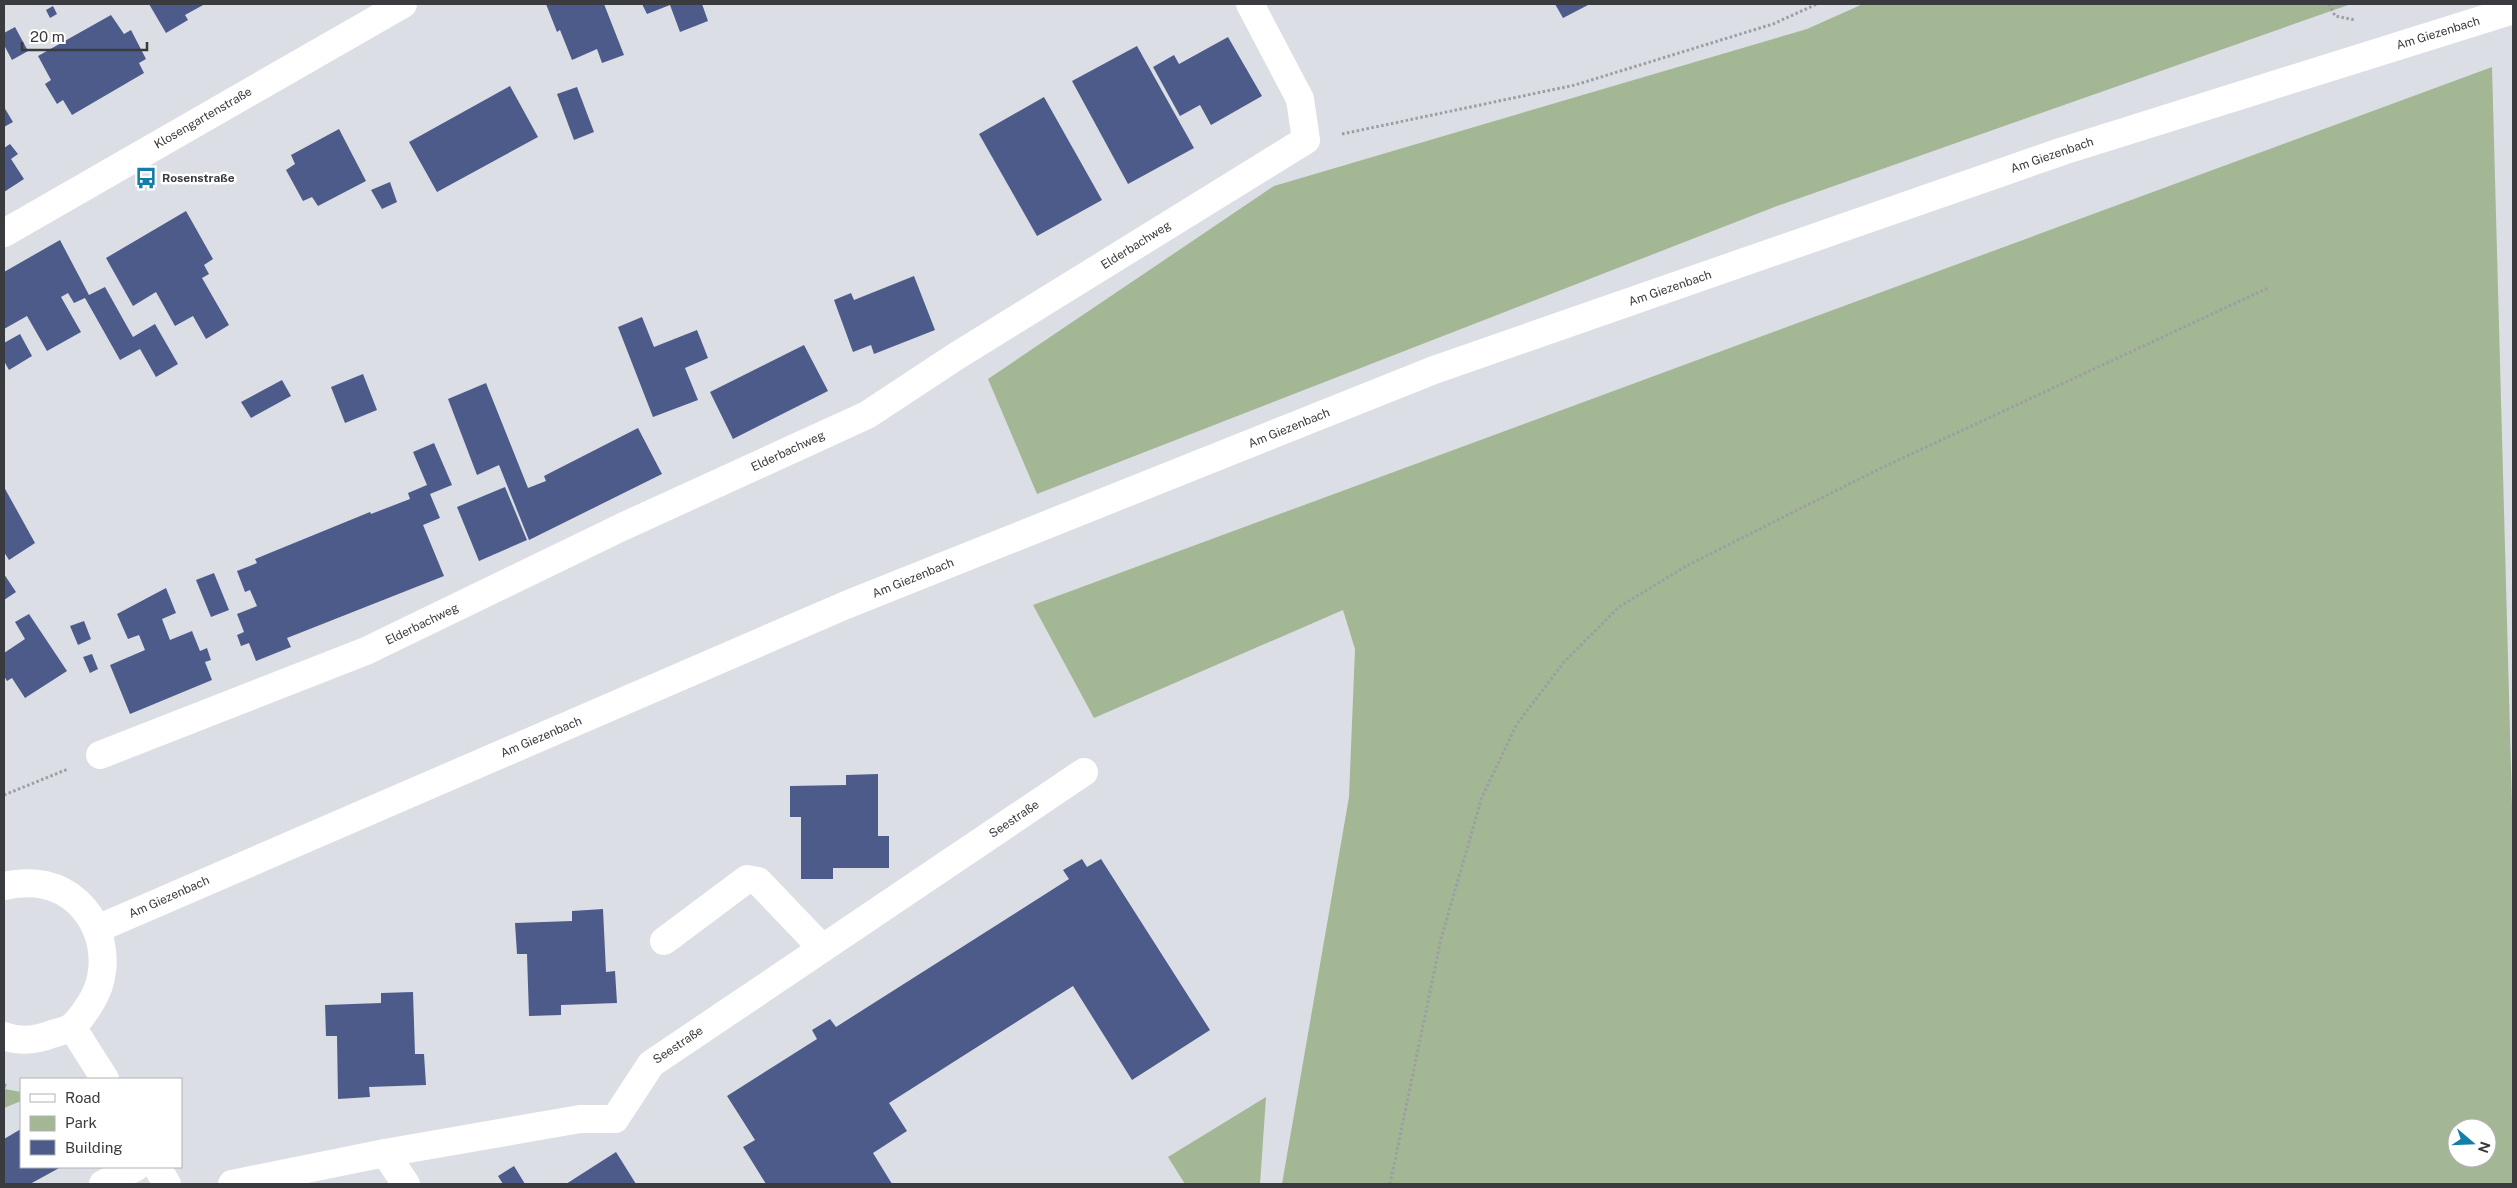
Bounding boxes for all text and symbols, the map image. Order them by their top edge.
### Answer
street label: Am Giezenbach [2394,14,2482,52]
scale bar [22,20,148,52]
text: 20 m [30,28,65,45]
street label: Klosengartenstraße [152,84,254,152]
street label: Am Giezenbach [2009,134,2095,176]
bus stop icon: Rosenstraße [133,165,159,191]
place label: Rosenstraße [162,171,235,185]
street label: Elderbachweg [1099,218,1173,272]
street label: Am Giezenbach [1627,267,1713,309]
street label: Am Giezenbach [1246,405,1332,451]
street label: Elderbachweg [749,428,827,474]
street label: Am Giezenbach [870,555,956,601]
street label: Elderbachweg [383,600,461,648]
street label: Am Giezenbach [498,714,584,760]
street label: Seestraße [986,797,1042,841]
street label: Am Giezenbach [127,873,212,921]
street label: Seestraße [650,1023,706,1067]
legend [20,1078,182,1168]
text: Road [65,1089,101,1106]
text: Park [65,1114,97,1131]
north arrow [2447,1118,2497,1168]
text: Building [65,1139,123,1156]
text: N [2475,1139,2494,1155]

